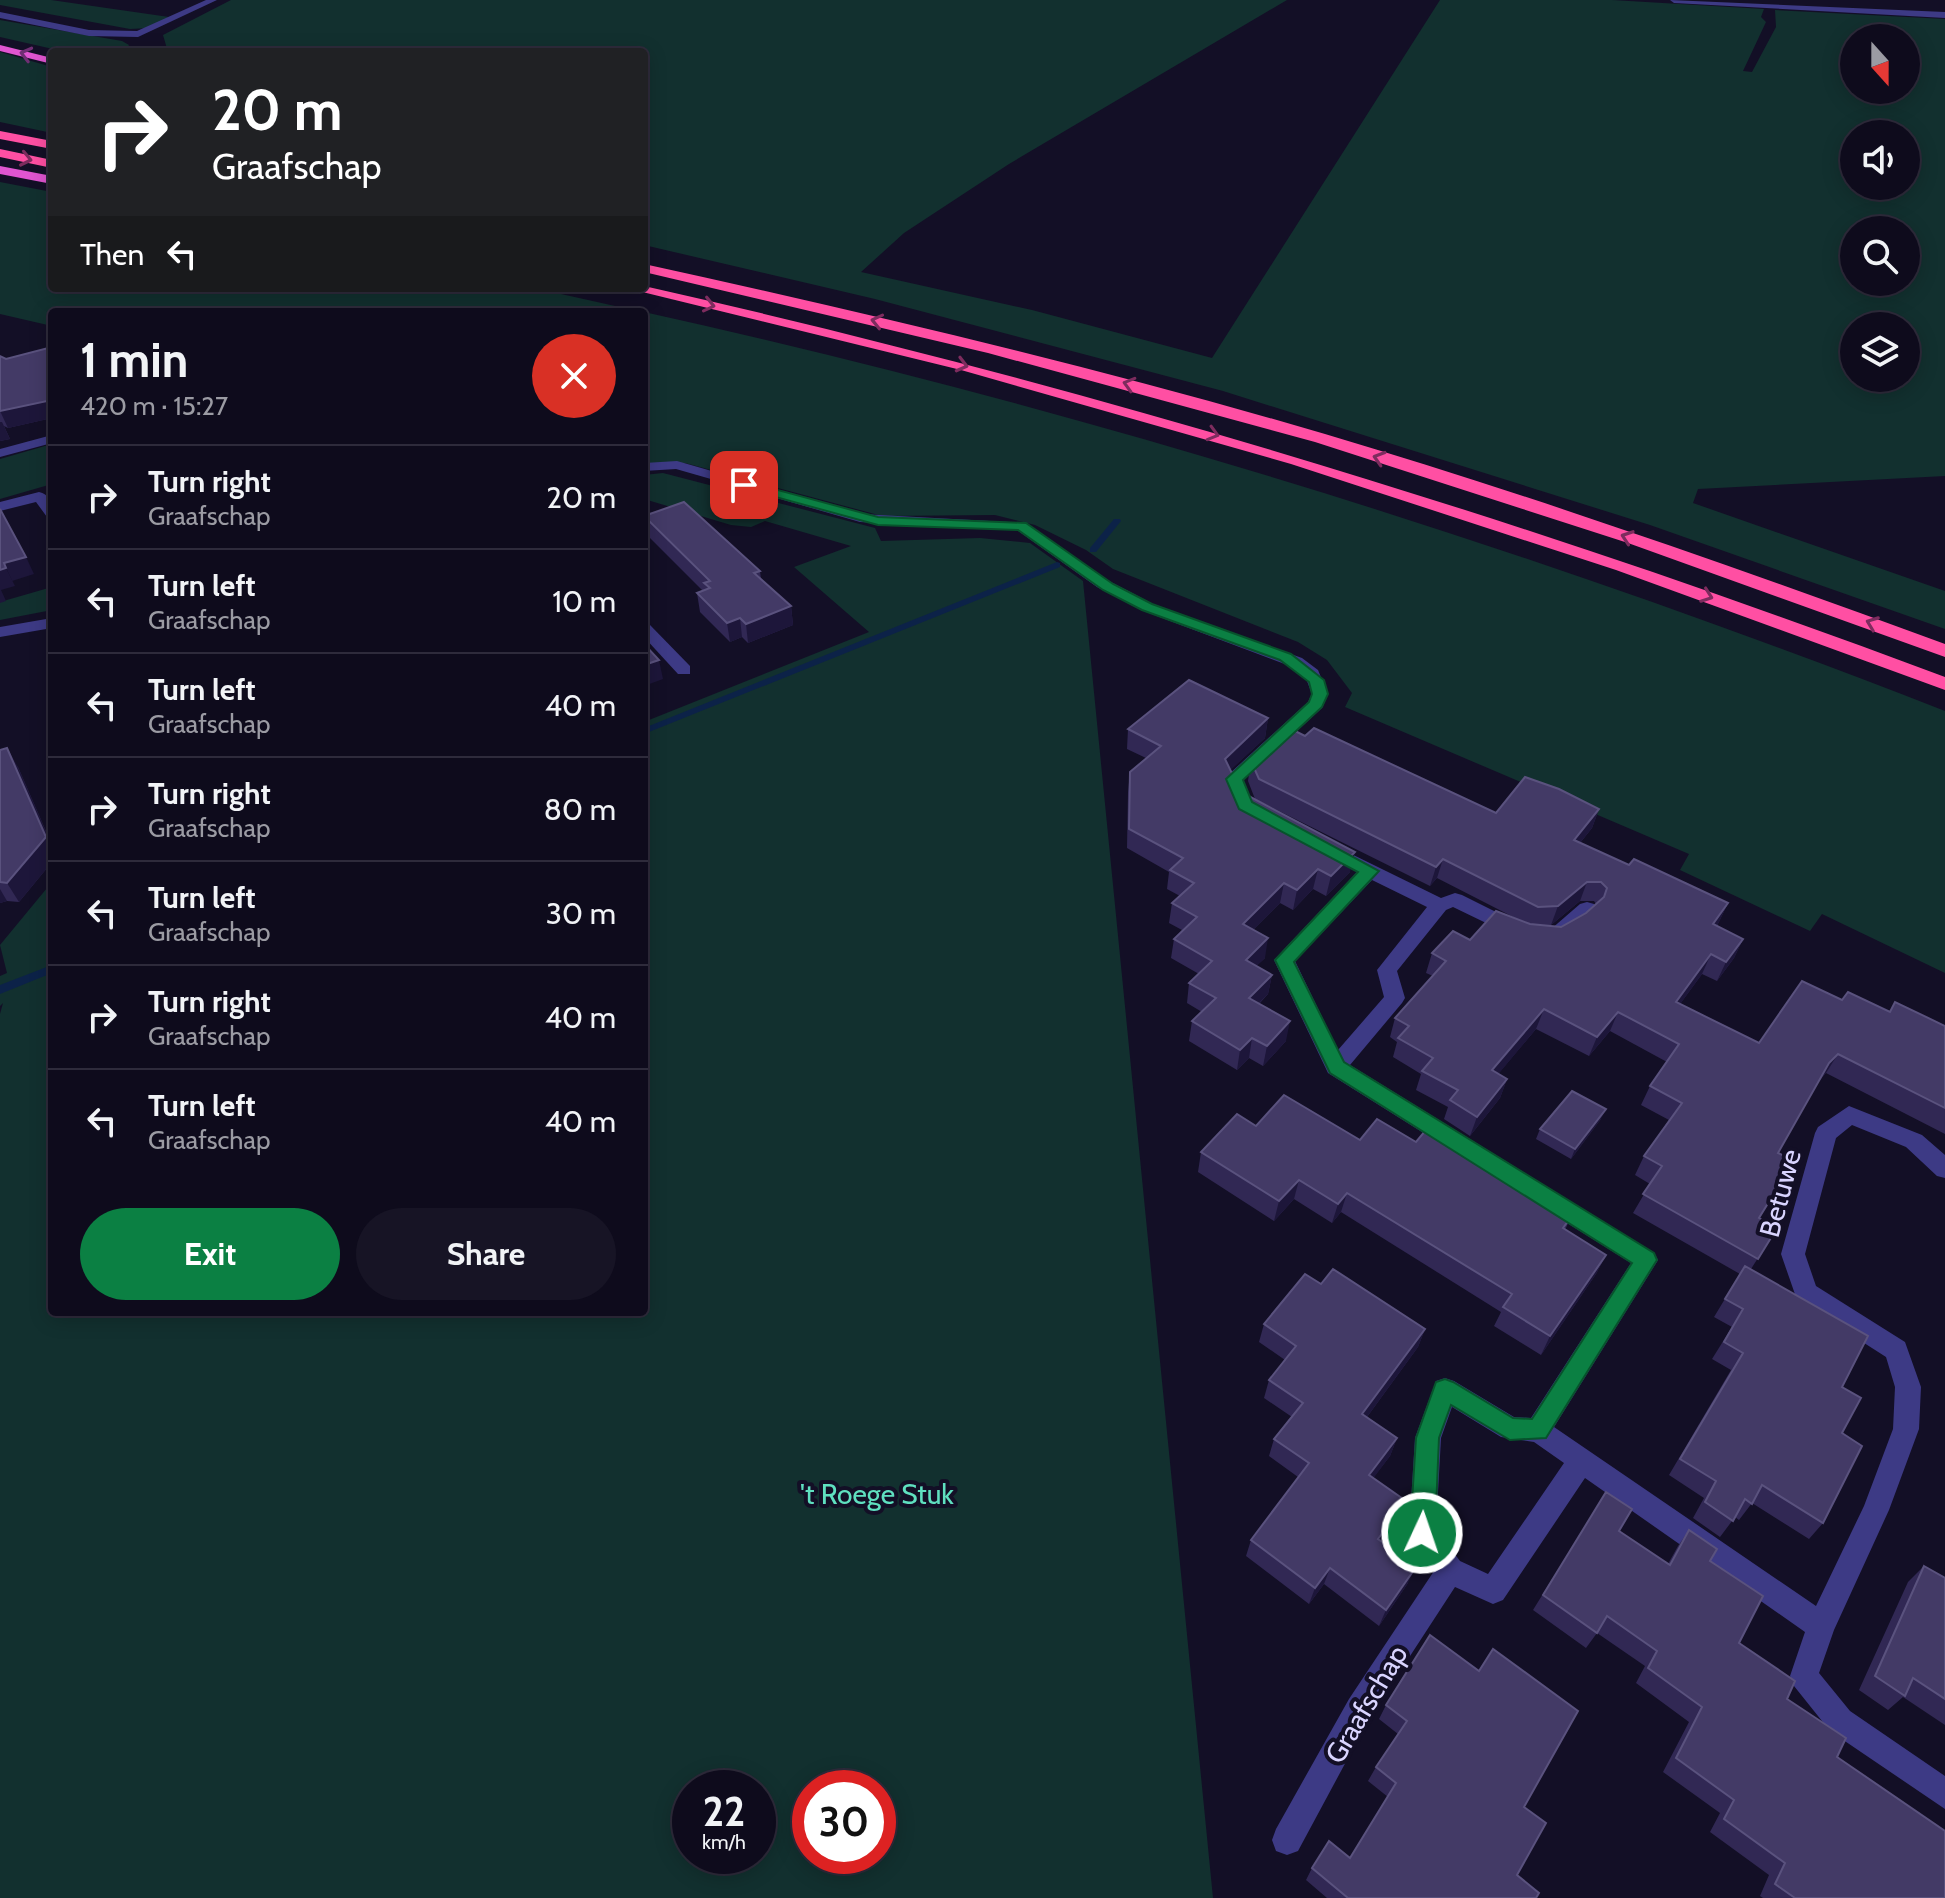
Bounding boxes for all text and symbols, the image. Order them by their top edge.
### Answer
north arrow [1840,24,1920,104]
map controls [1840,24,1920,392]
one-way arrow [20,46,33,63]
text: 20 m [212,76,342,144]
icon: right [80,80,184,184]
button: sound [1840,120,1920,200]
text: Graafschap [212,144,382,188]
one-way arrow [19,150,32,167]
button: search [1840,216,1920,296]
icon: left [160,232,204,276]
text: Then [80,236,144,273]
one-way arrow [702,296,716,313]
button: layers [1840,312,1920,392]
one-way arrow [870,313,884,330]
text: 1 min [80,331,188,389]
button: close [532,334,616,418]
one-way arrow [955,356,968,373]
one-way arrow [1122,377,1136,394]
text: 420 m · 15:27 [80,390,228,422]
one-way arrow [1205,425,1219,441]
pin [710,451,778,519]
one-way arrow [1373,451,1387,467]
text: Turn right [148,463,271,500]
icon: arrive [722,463,766,507]
icon: right [80,475,124,519]
text: 20 m [546,479,616,516]
text: Graafschap [148,500,270,532]
one-way arrow [1620,531,1634,547]
text: Turn left [148,567,256,604]
icon: left [80,579,124,623]
text: 10 m [552,583,616,620]
one-way arrow [1699,586,1713,602]
text: Graafschap [148,604,270,636]
one-way arrow [1866,617,1880,633]
text: Turn left [148,671,256,708]
icon: left [80,683,124,727]
text: 40 m [545,687,616,724]
text: Graafschap [148,708,270,740]
text: Turn right [148,775,271,812]
icon: right [80,787,124,831]
text: 80 m [544,791,616,828]
text: Graafschap [148,812,270,844]
text: Turn left [148,879,256,916]
icon: left [80,891,124,935]
text: 30 m [546,895,616,932]
text: Graafschap [148,916,270,948]
text: Turn right [148,983,271,1020]
icon: right [80,995,124,1039]
text: 40 m [545,999,616,1036]
text: Graafschap [148,1020,270,1052]
text: Turn left [148,1087,256,1124]
icon: left [80,1099,124,1143]
text: 40 m [545,1103,616,1140]
text: Graafschap [148,1124,270,1156]
street label: Betuwe [1752,1145,1808,1241]
button: Exit [80,1208,340,1300]
button: Share [356,1208,616,1300]
park label: 't Roege Stuk [800,1477,954,1511]
position arrow [1380,1491,1464,1575]
street label: Graafschap [1317,1639,1415,1769]
speed limit sign: 30 [792,1770,896,1874]
text: 22 [703,1787,745,1836]
text: km/h [702,1830,746,1854]

